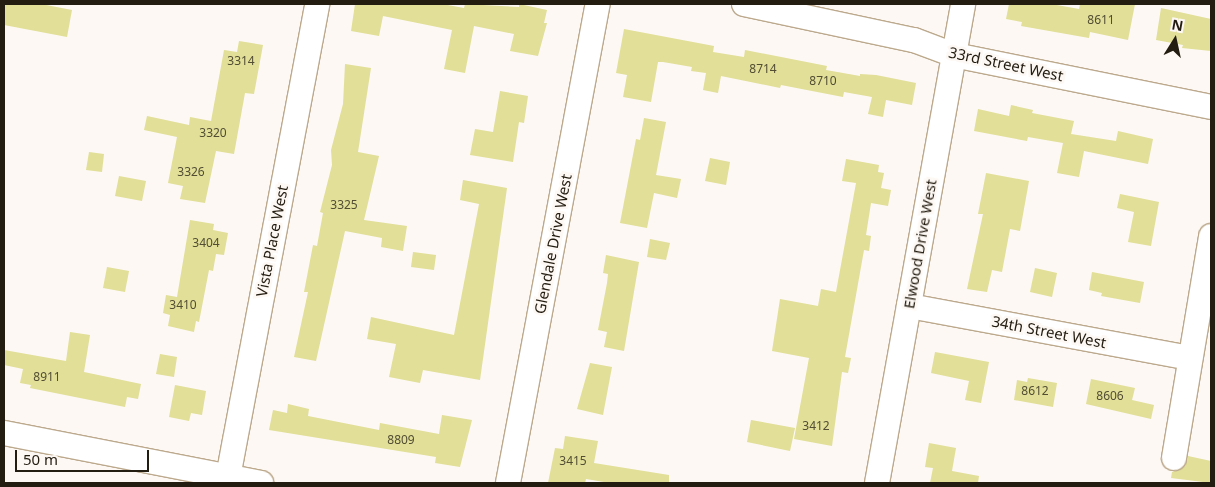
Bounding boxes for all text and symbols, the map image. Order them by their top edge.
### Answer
house number: 8611 [1087,13,1115,27]
text: N [1170,14,1185,35]
north arrow [1150,15,1200,65]
street label: 33rd Street West [947,43,1065,85]
house number: 3314 [227,54,255,68]
house number: 8714 [749,62,777,76]
house number: 8710 [809,74,837,88]
house number: 3320 [199,126,227,140]
house number: 3326 [177,165,205,179]
street label: Glendale Drive West [531,173,575,315]
street label: Elwood Drive West [900,178,940,310]
street label: Vista Place West [252,184,292,298]
house number: 3325 [330,198,358,212]
house number: 3404 [192,236,220,250]
house number: 3410 [169,298,197,312]
street label: 34th Street West [990,312,1108,352]
house number: 8911 [33,370,61,384]
house number: 8612 [1021,384,1049,398]
house number: 8606 [1096,389,1124,403]
house number: 3412 [802,419,830,433]
house number: 8809 [387,433,415,447]
scale bar [18,440,151,472]
text: 50 m [23,449,58,469]
house number: 3415 [559,454,587,468]

